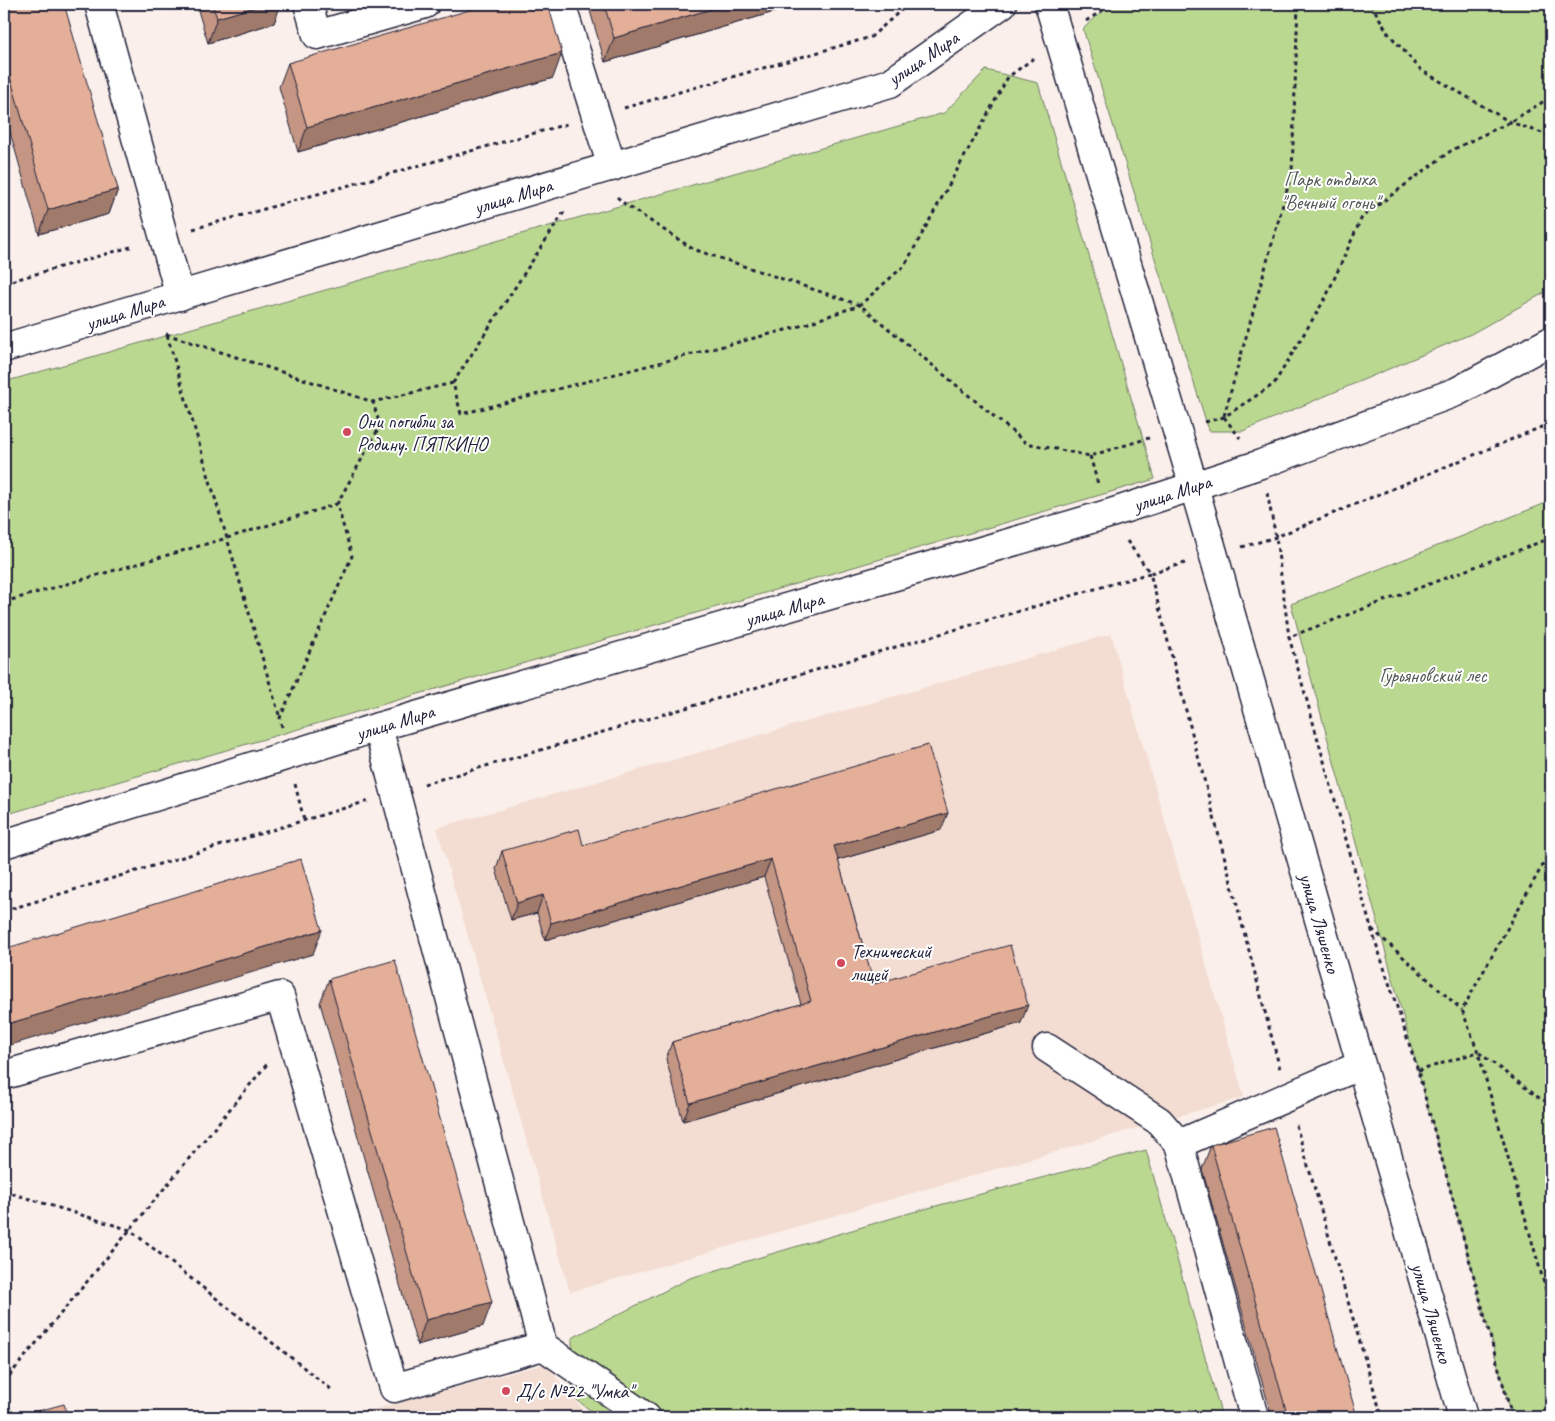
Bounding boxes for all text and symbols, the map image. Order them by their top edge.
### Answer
street label: улица Мира [882,24,965,92]
park label: Парк отдыха "Вечный огонь" [1281,167,1383,215]
street label: улица Мира [470,172,557,220]
street label: улица Мира [82,288,169,336]
place label: Они погибли за Родину. ПЯТКИНО [357,409,489,457]
marker: Они погибли за Родину. ПЯТКИНО [341,426,353,438]
street label: улица Мира [1129,469,1216,518]
street label: улица Мира [741,586,828,633]
park label: Гурьяновский лес [1379,663,1487,688]
street label: улица Мира [352,698,439,746]
street label: улица Ляшенко [1293,869,1346,977]
place label: Технический лицей [851,939,933,987]
marker: Технический лицей [835,957,847,969]
street label: улица Ляшенко [1405,1259,1458,1367]
place label: Д/с №22 "Умка" [516,1379,637,1404]
marker: Д/с №22 "Умка" [500,1385,512,1397]

